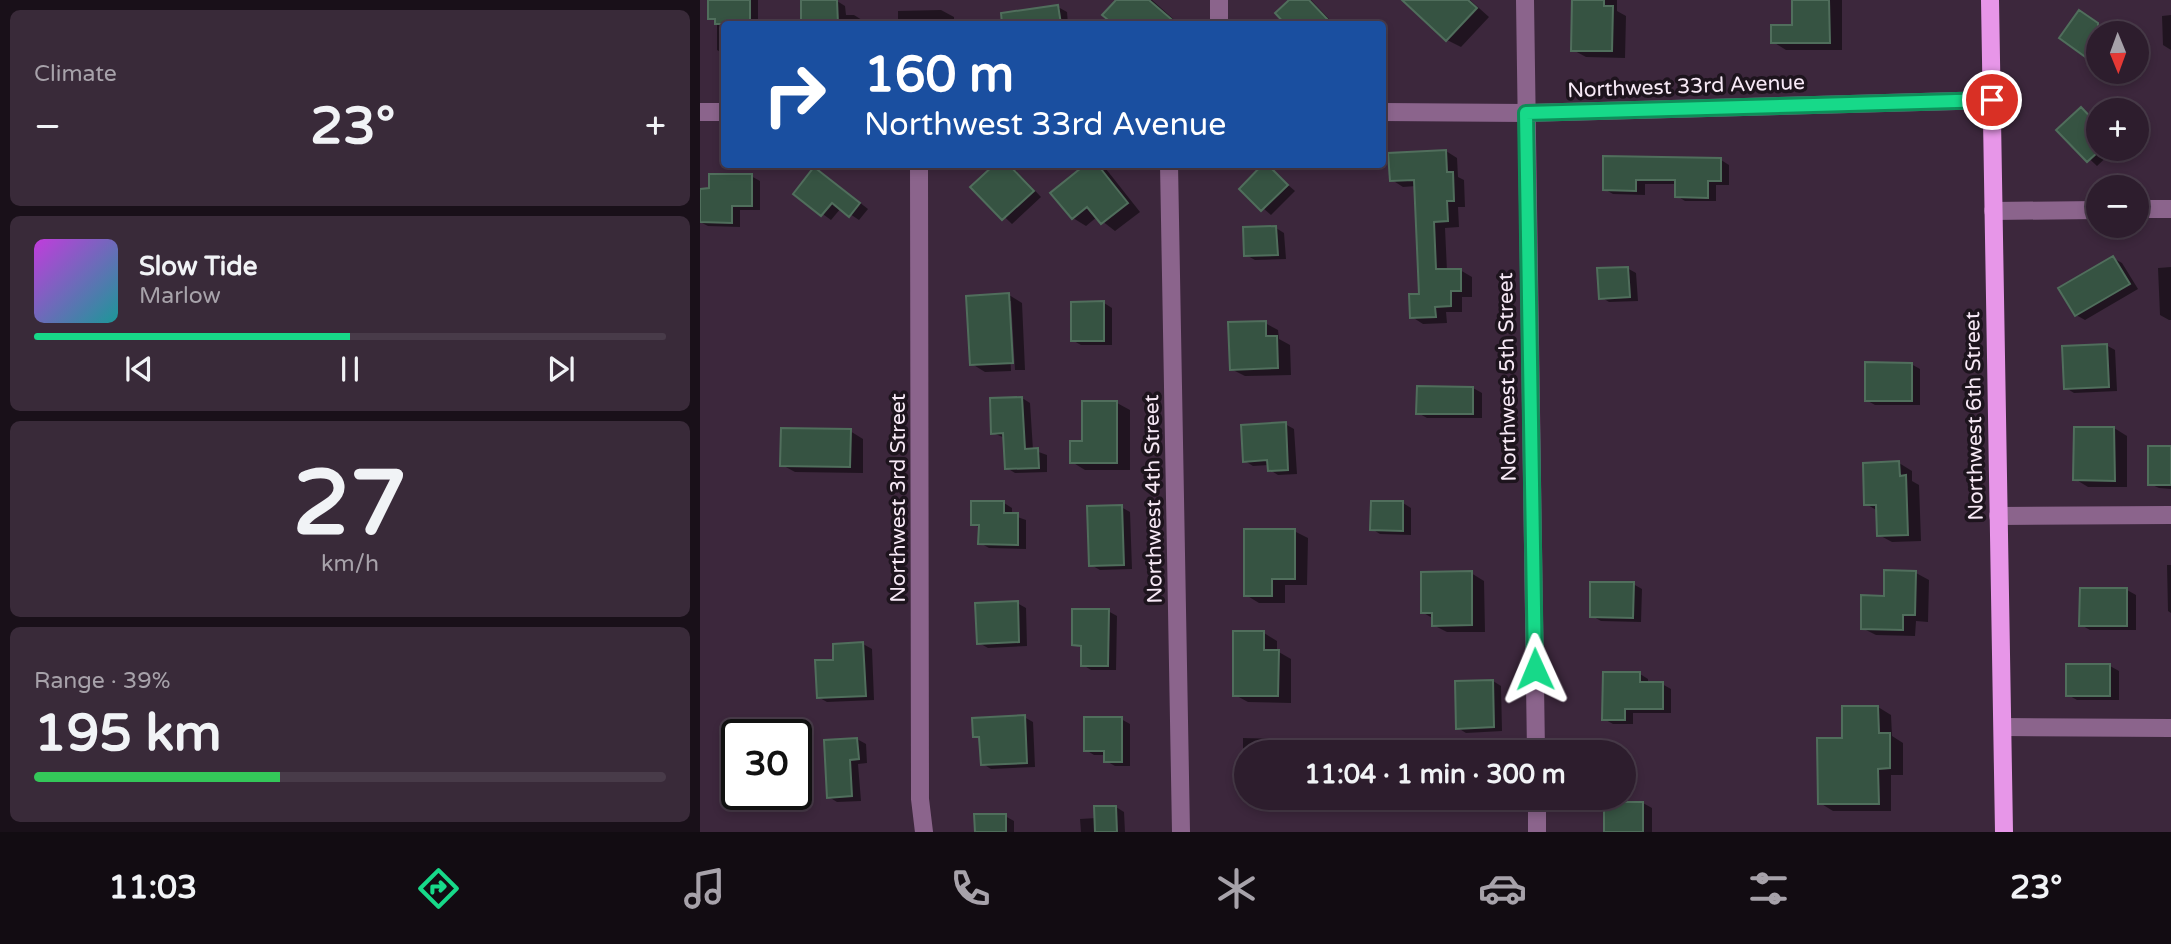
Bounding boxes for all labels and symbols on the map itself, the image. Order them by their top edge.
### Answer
north arrow [2086,21,2149,84]
street label: Northwest 33rd Avenue [1567,70,1805,103]
pin [1962,70,2022,130]
street label: Northwest 5th Street [1493,272,1522,482]
street label: Northwest 6th Street [1960,311,1989,521]
street label: Northwest 3rd Street [886,393,911,603]
street label: Northwest 4th Street [1139,394,1168,604]
position arrow [1498,632,1572,706]
speed limit sign: 30 [721,719,812,810]

